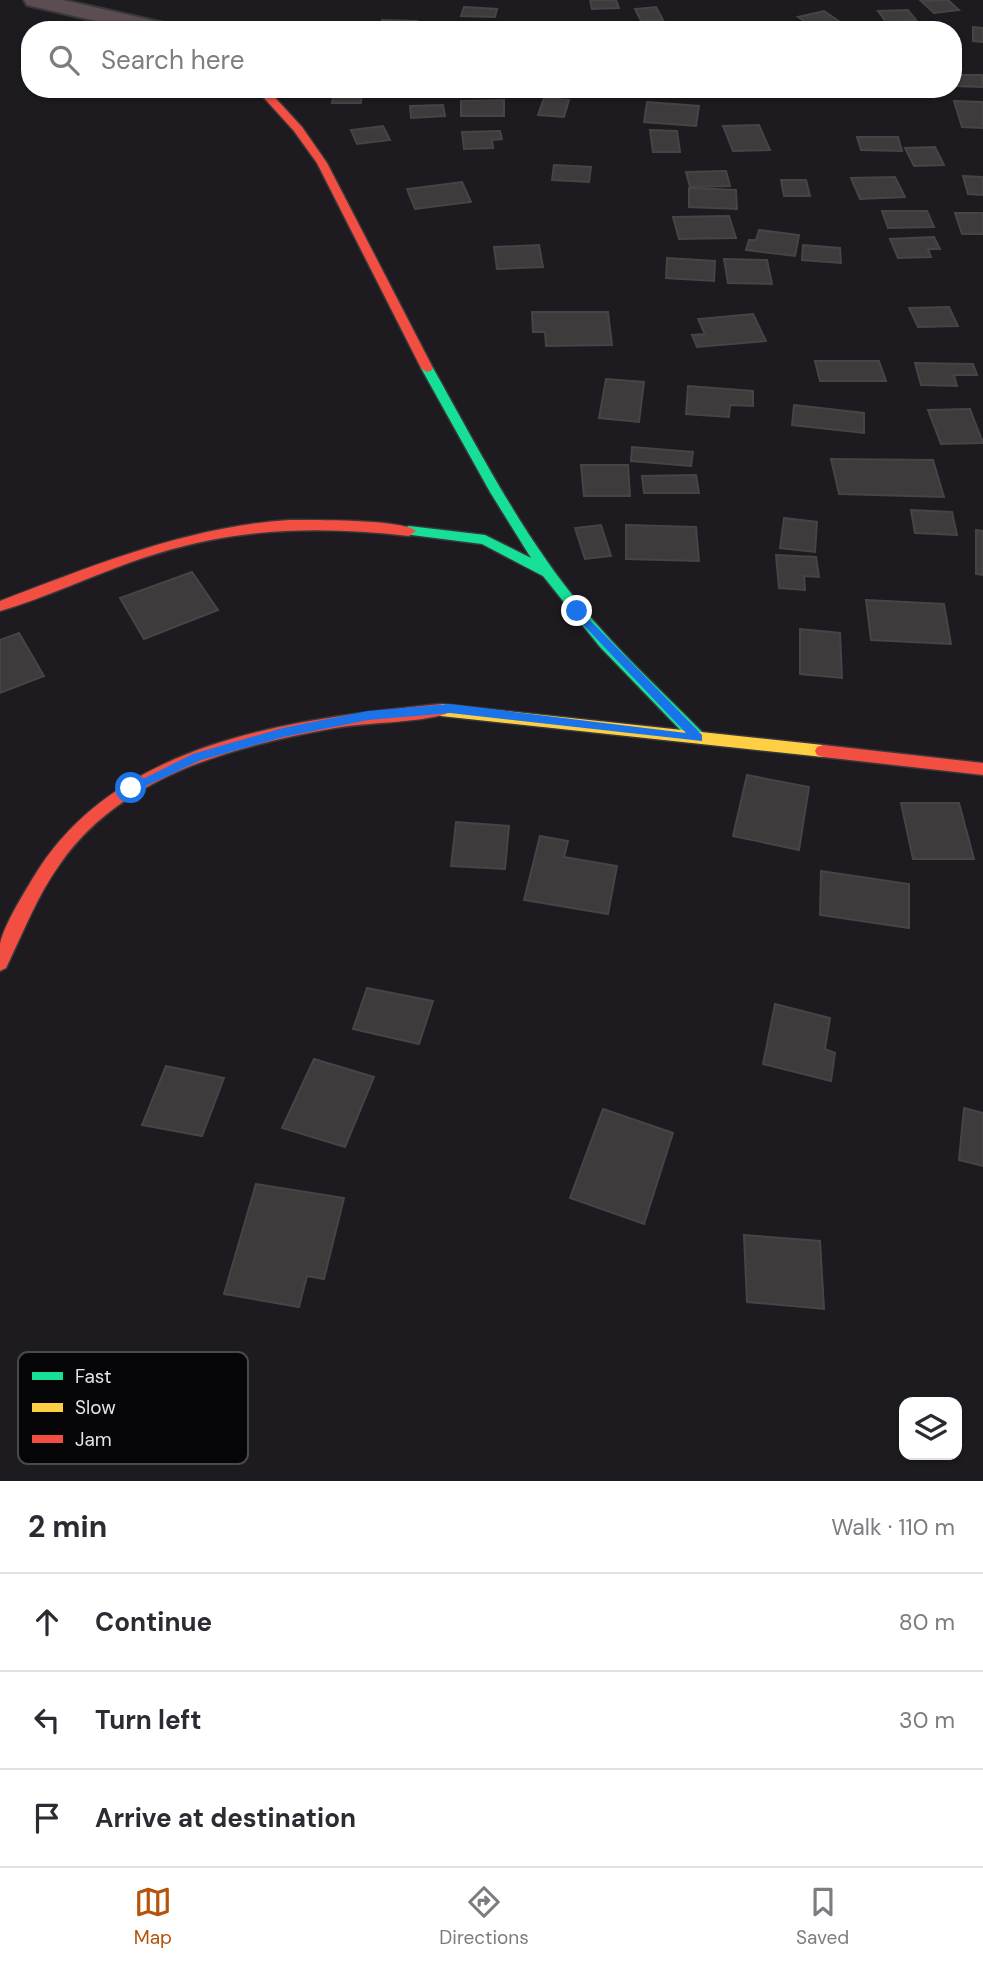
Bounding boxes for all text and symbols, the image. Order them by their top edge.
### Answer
search box [21,21,962,98]
icon: search [45,41,83,79]
text: Search here [101,43,244,77]
route end [561,595,592,626]
route start [115,772,146,803]
legend [18,1352,248,1464]
text: Fast [75,1364,111,1389]
text: Slow [75,1395,116,1420]
map controls [899,1397,962,1460]
button: layers [899,1397,962,1460]
text: Jam [75,1427,112,1452]
text: 2 min [28,1507,107,1546]
text: Walk · 110 m [831,1512,955,1542]
icon: ahead [28,1603,66,1641]
text: Continue [95,1605,212,1639]
text: 80 m [899,1607,955,1637]
icon: left [28,1701,66,1739]
text: Turn left [95,1703,202,1737]
text: 30 m [899,1705,955,1735]
icon: arrive [28,1799,66,1837]
text: Arrive at destination [95,1801,356,1835]
tab: Map [134,1883,172,1950]
tab: Directions [439,1883,529,1950]
tab: Saved [796,1883,849,1950]

